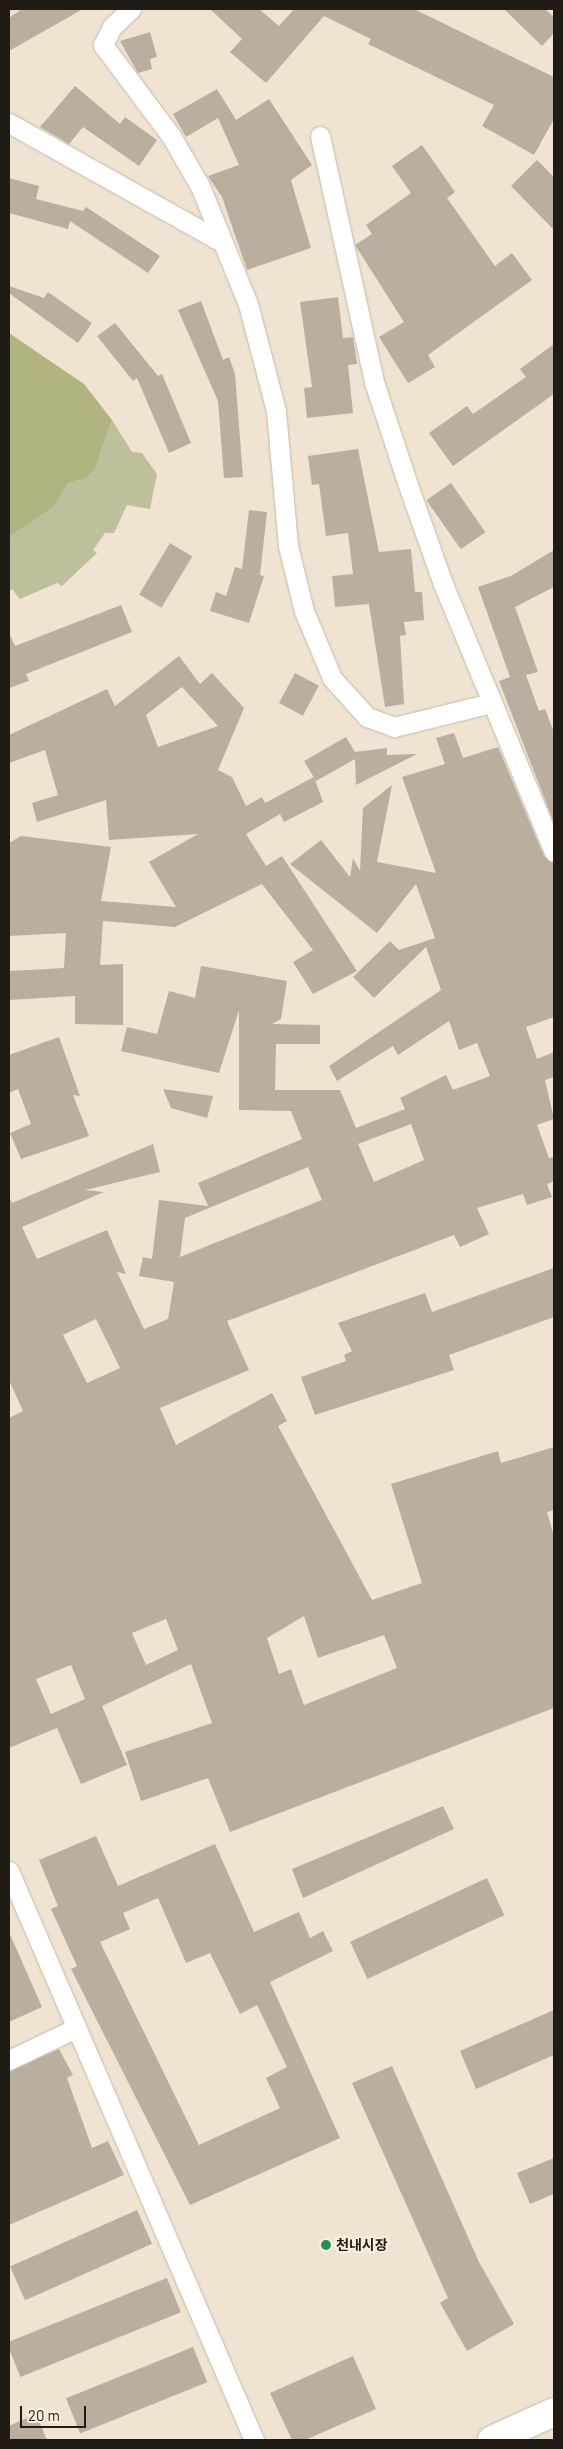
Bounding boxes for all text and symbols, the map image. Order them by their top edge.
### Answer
place label: 천내시장 [336,2237,388,2253]
marker: 천내시장 [320,2239,332,2251]
scale bar [22,2396,89,2428]
text: 20 m [28,2406,60,2424]

